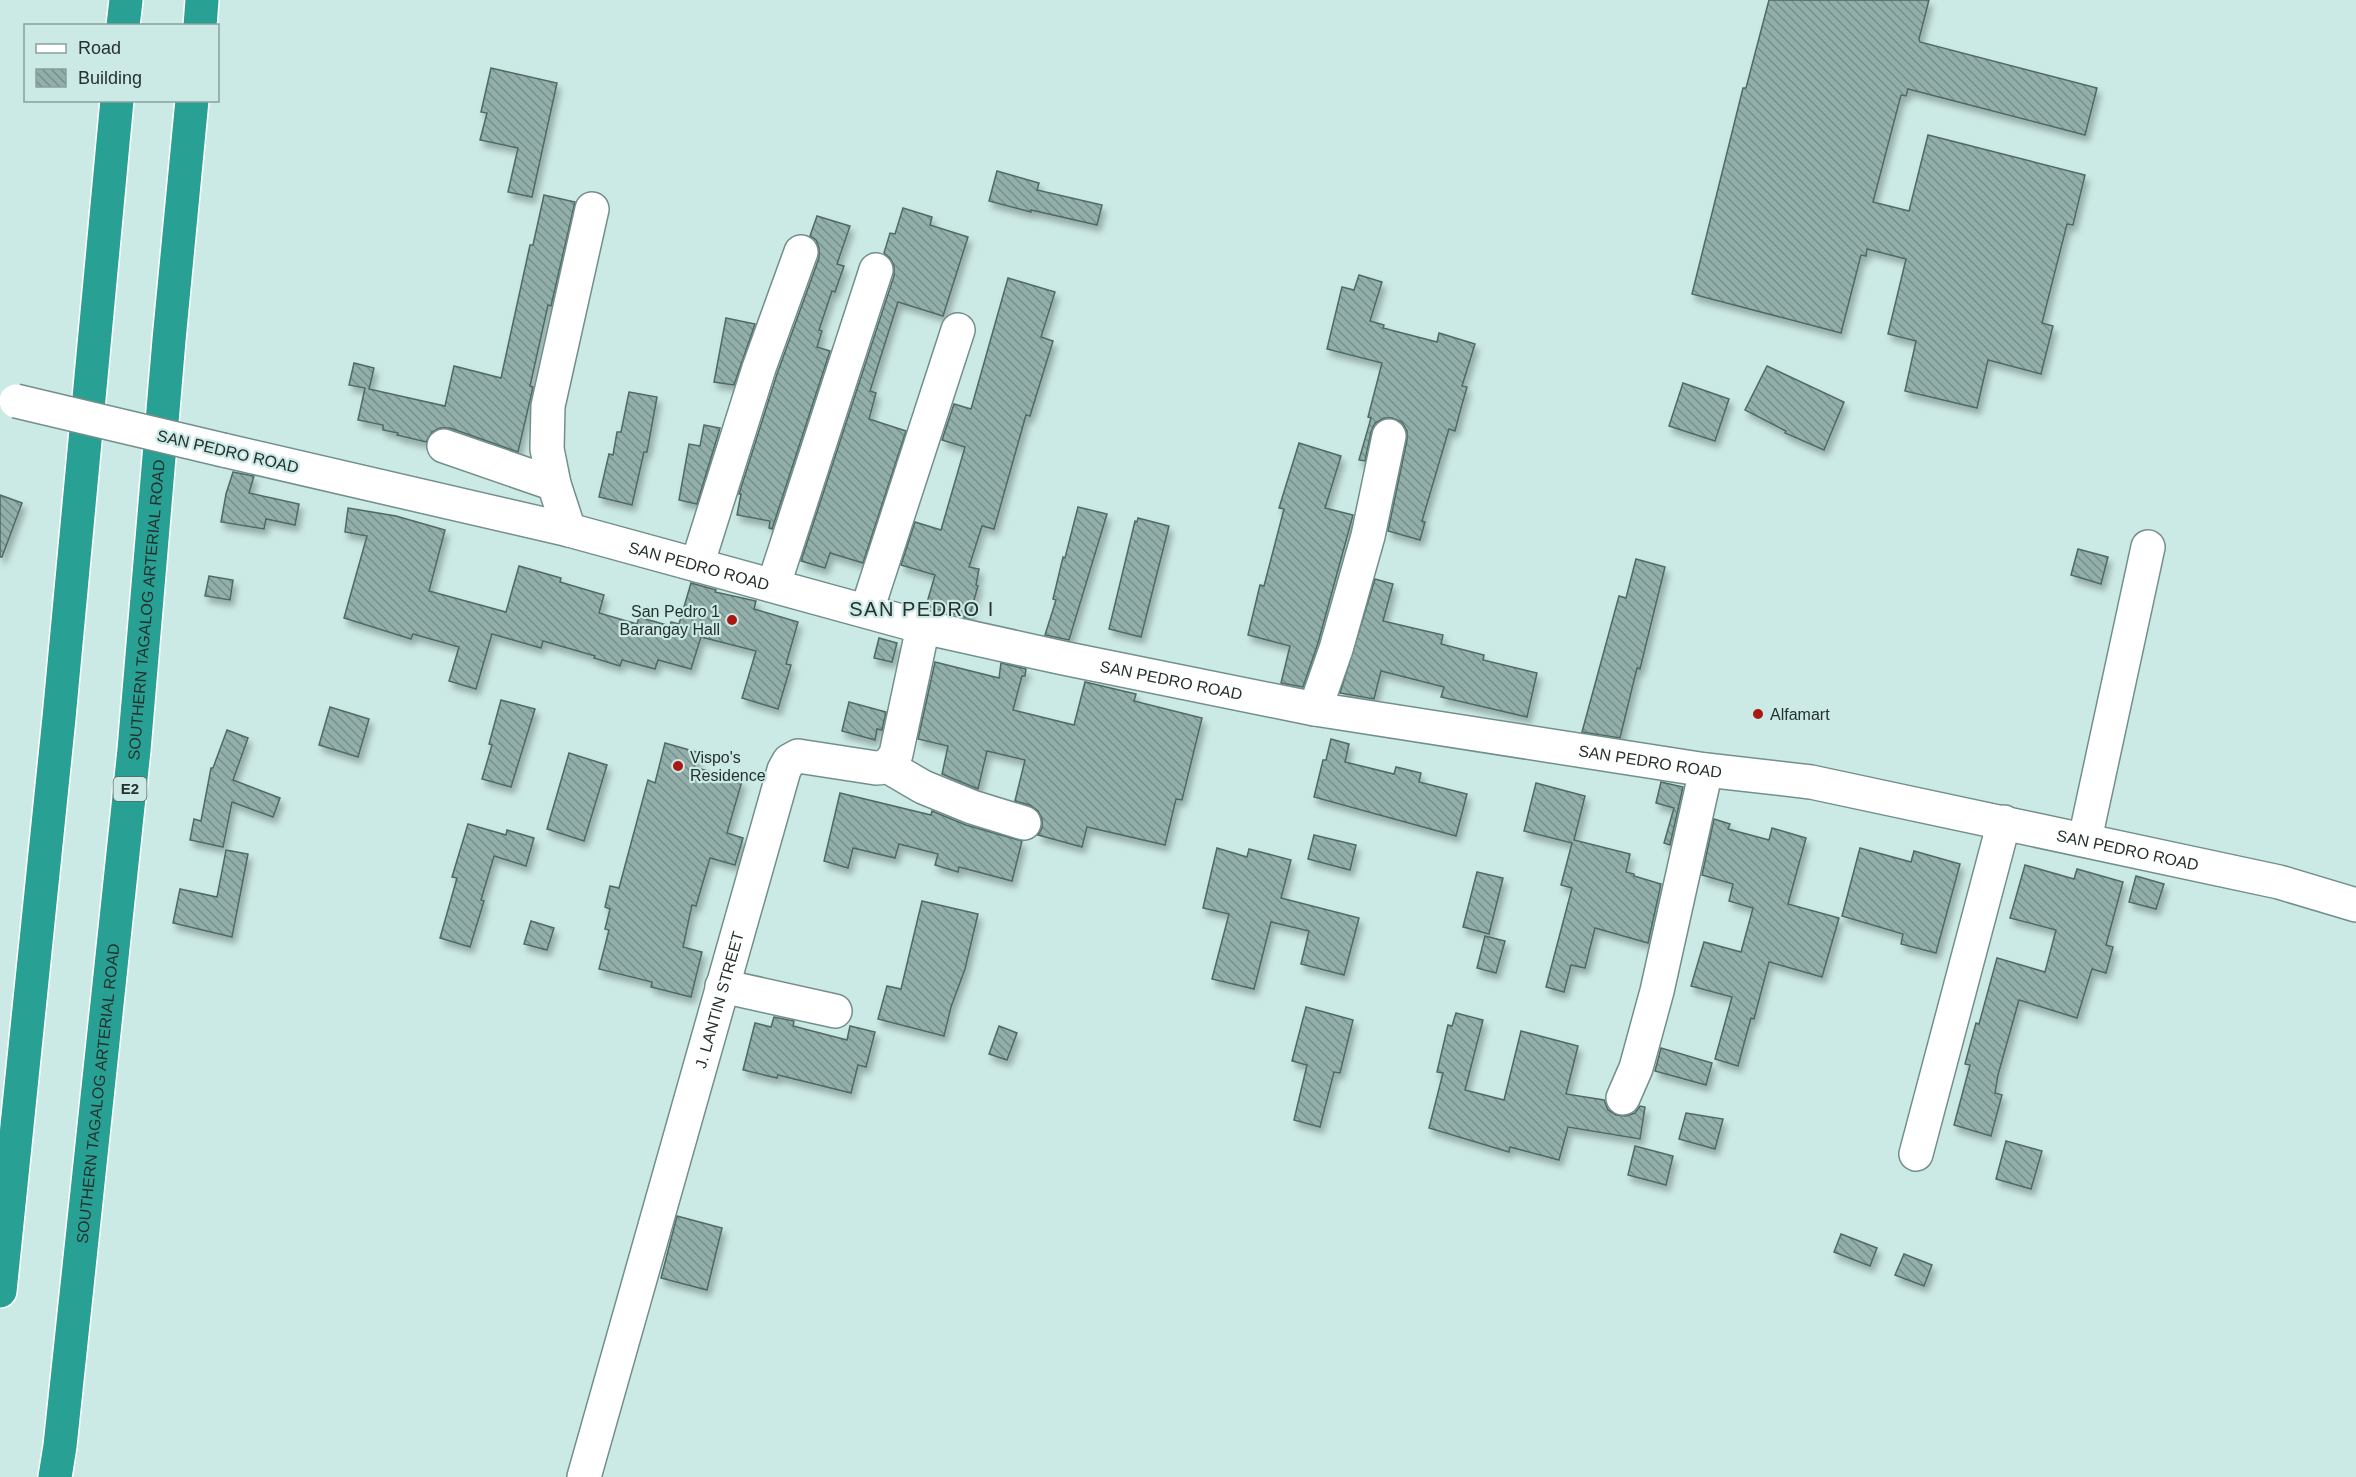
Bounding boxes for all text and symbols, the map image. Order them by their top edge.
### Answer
legend [24,24,219,102]
text: Road [78,38,121,58]
text: Building [78,68,142,88]
street label: SAN PEDRO ROAD [155,427,300,476]
street label: SOUTHERN TAGALOG ARTERIAL ROAD [125,459,168,761]
street label: SAN PEDRO ROAD [627,539,771,593]
district label: SAN PEDRO I [849,598,995,620]
place label: San Pedro 1 Barangay Hall [620,603,720,638]
marker: San Pedro 1 Barangay Hall [725,613,739,627]
street label: SAN PEDRO ROAD [1098,658,1244,703]
place label: Alfamart [1770,706,1830,723]
marker: Alfamart [1751,707,1765,721]
street label: SAN PEDRO ROAD [1577,742,1723,781]
place label: Vispo's Residence [690,749,766,784]
marker: Vispo's Residence [671,759,685,773]
road number: E2 [114,777,146,801]
street label: SAN PEDRO ROAD [2055,827,2200,874]
street label: J. LANTIN STREET [692,929,747,1070]
street label: SOUTHERN TAGALOG ARTERIAL ROAD [74,942,122,1244]

